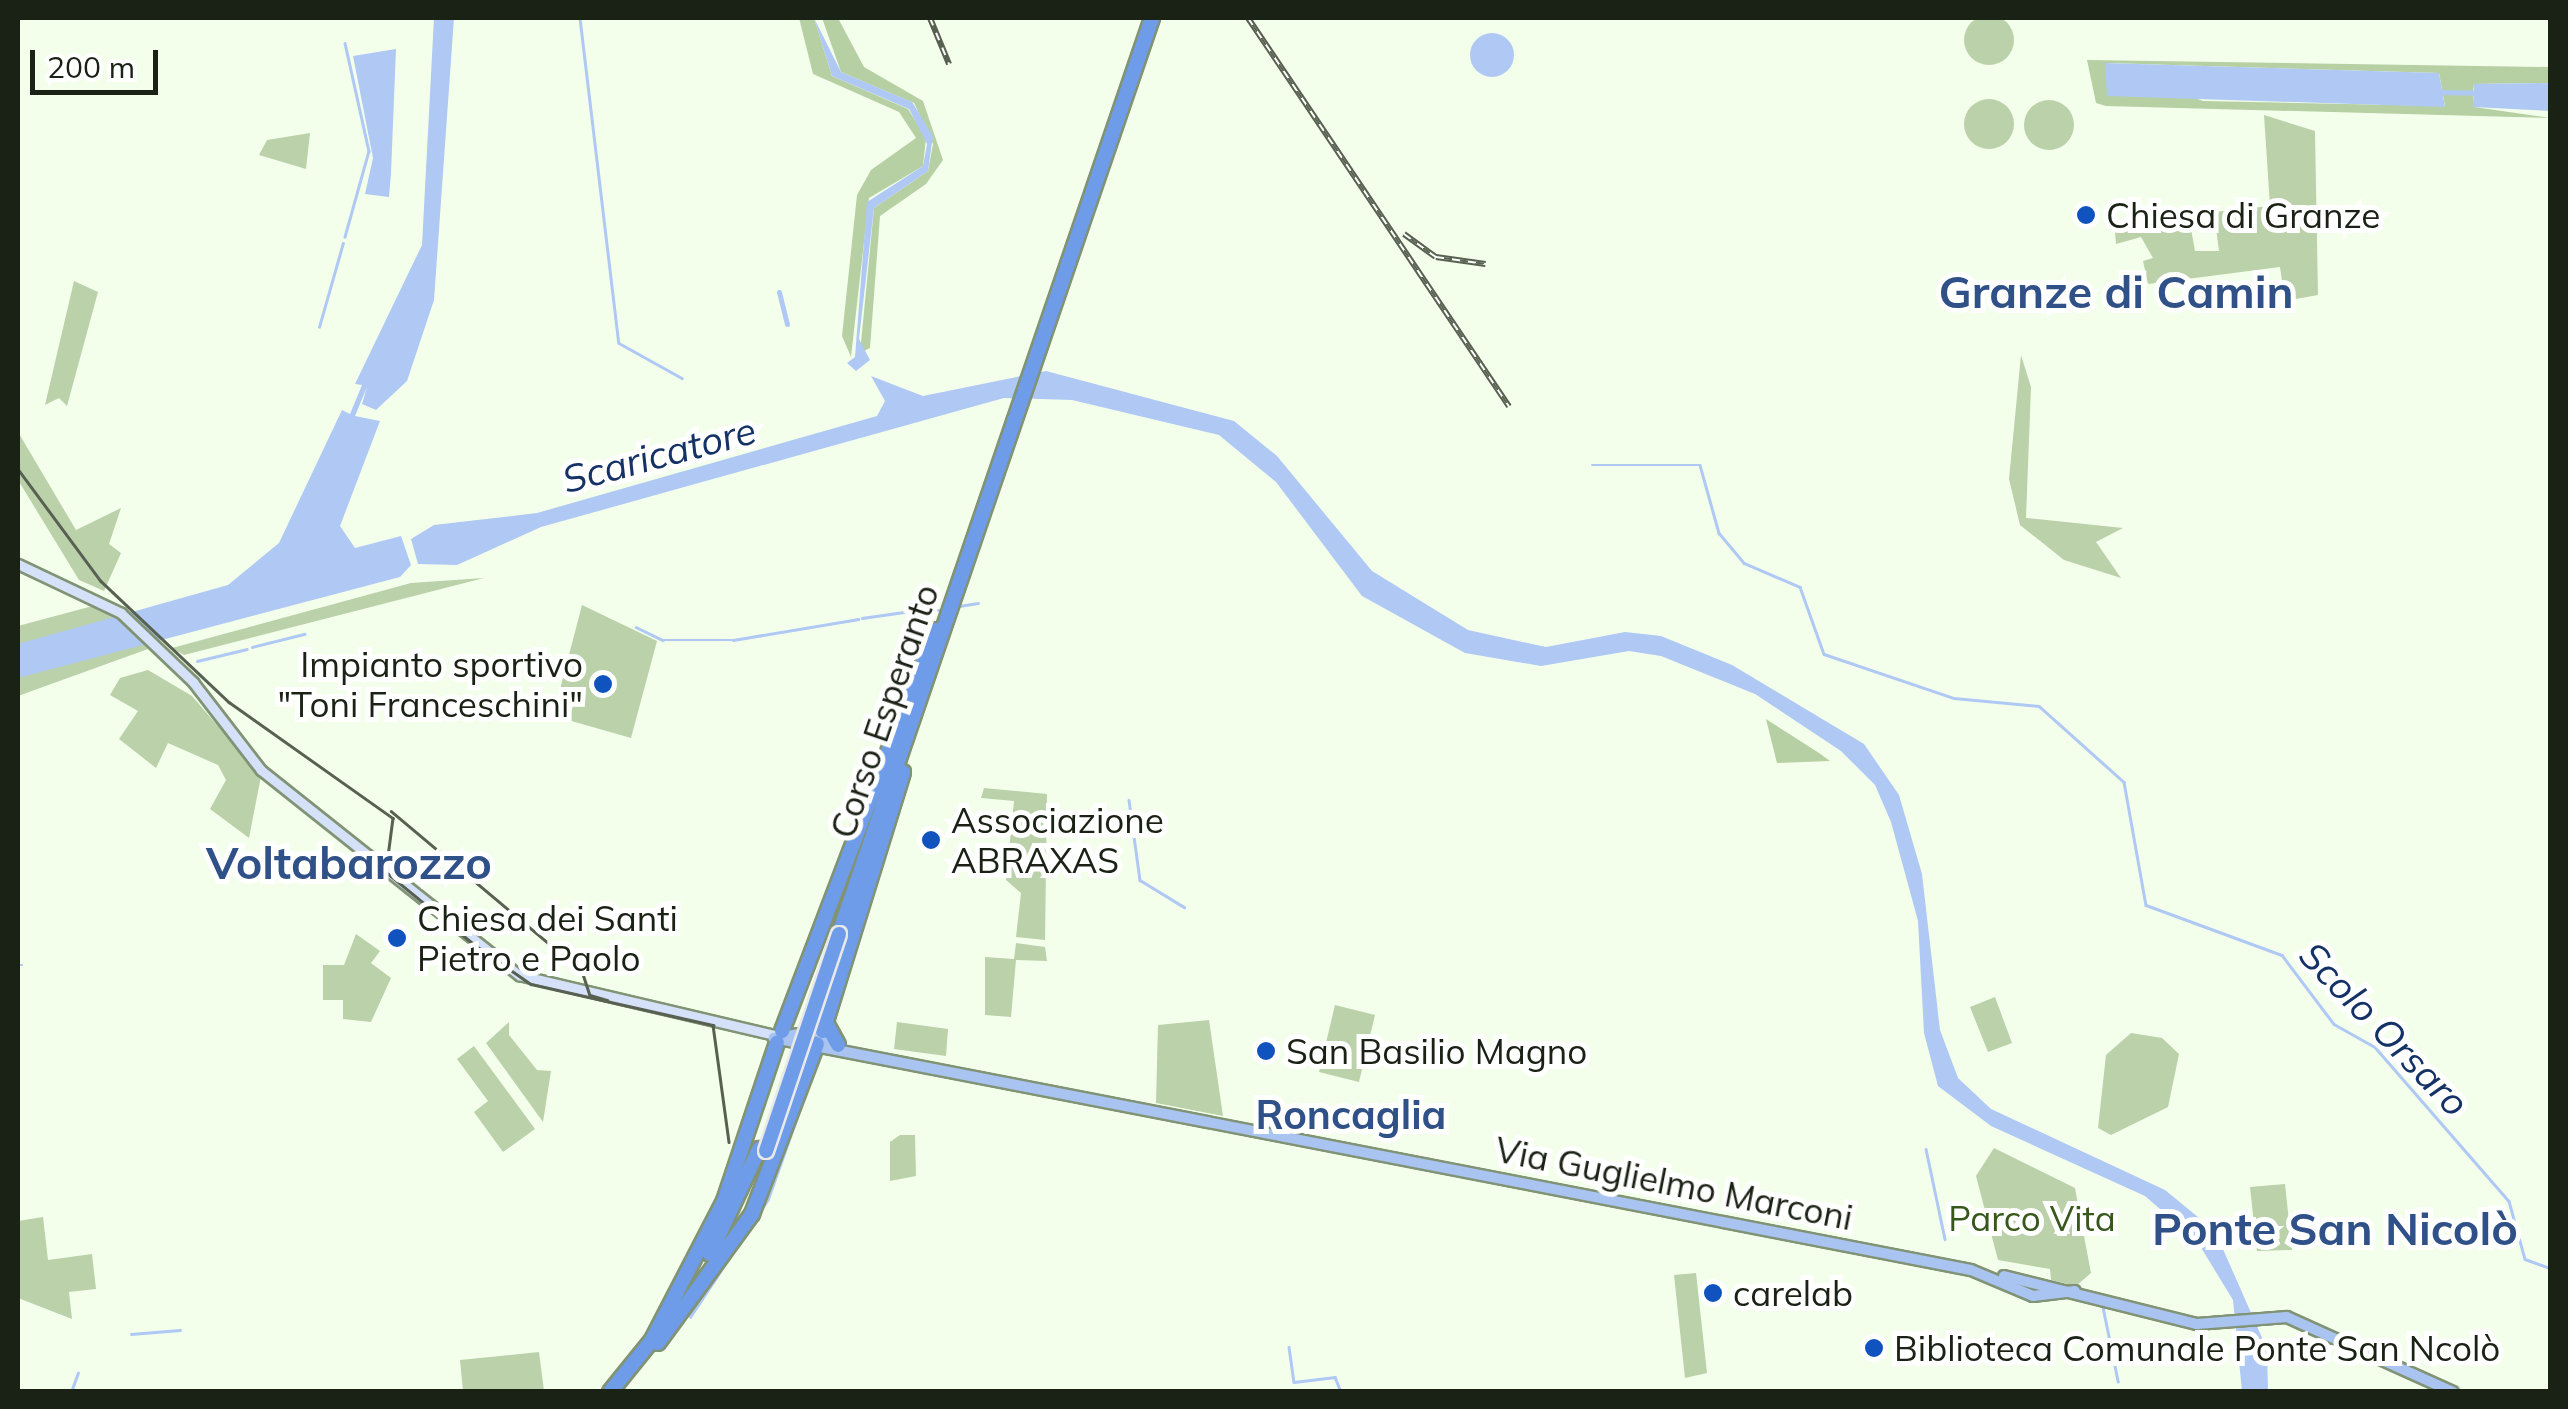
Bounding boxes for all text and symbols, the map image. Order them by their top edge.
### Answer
scale bar [35,30,162,92]
text: 200 m [47,48,135,86]
place label: Chiesa di Granze [2106,194,2380,236]
marker: Chiesa di Granze [2075,204,2097,226]
district label: Granze di Camin [1938,265,2294,319]
water label: Scaricatore [557,407,761,503]
street label: Corso Esperanto [821,579,947,843]
place label: Impianto sportivo "Toni Franceschini" [277,643,583,725]
marker: Impianto sportivo "Toni Franceschini" [592,673,614,695]
place label: Associazione ABRAXAS [951,799,1164,881]
marker: Associazione ABRAXAS [920,829,942,851]
district label: Voltabarozzo [206,836,492,890]
place label: Chiesa dei Santi Pietro e Paolo [417,897,678,979]
marker: Chiesa dei Santi Pietro e Paolo [386,927,408,949]
water label: Scolo Orsaro [2290,932,2478,1126]
place label: San Basilio Magno [1286,1030,1587,1072]
marker: San Basilio Magno [1255,1040,1277,1062]
district label: Roncaglia [1256,1090,1446,1138]
street label: Via Guglielmo Marconi [1492,1128,1856,1238]
park label: Parco Vita [1948,1197,2116,1239]
district label: Ponte San Nicolò [2152,1202,2518,1256]
place label: carelab [1733,1272,1853,1314]
marker: carelab [1702,1282,1724,1304]
place label: Biblioteca Comunale Ponte San Ncolò [1894,1327,2500,1369]
marker: Biblioteca Comunale Ponte San Ncolò [1863,1337,1885,1359]

